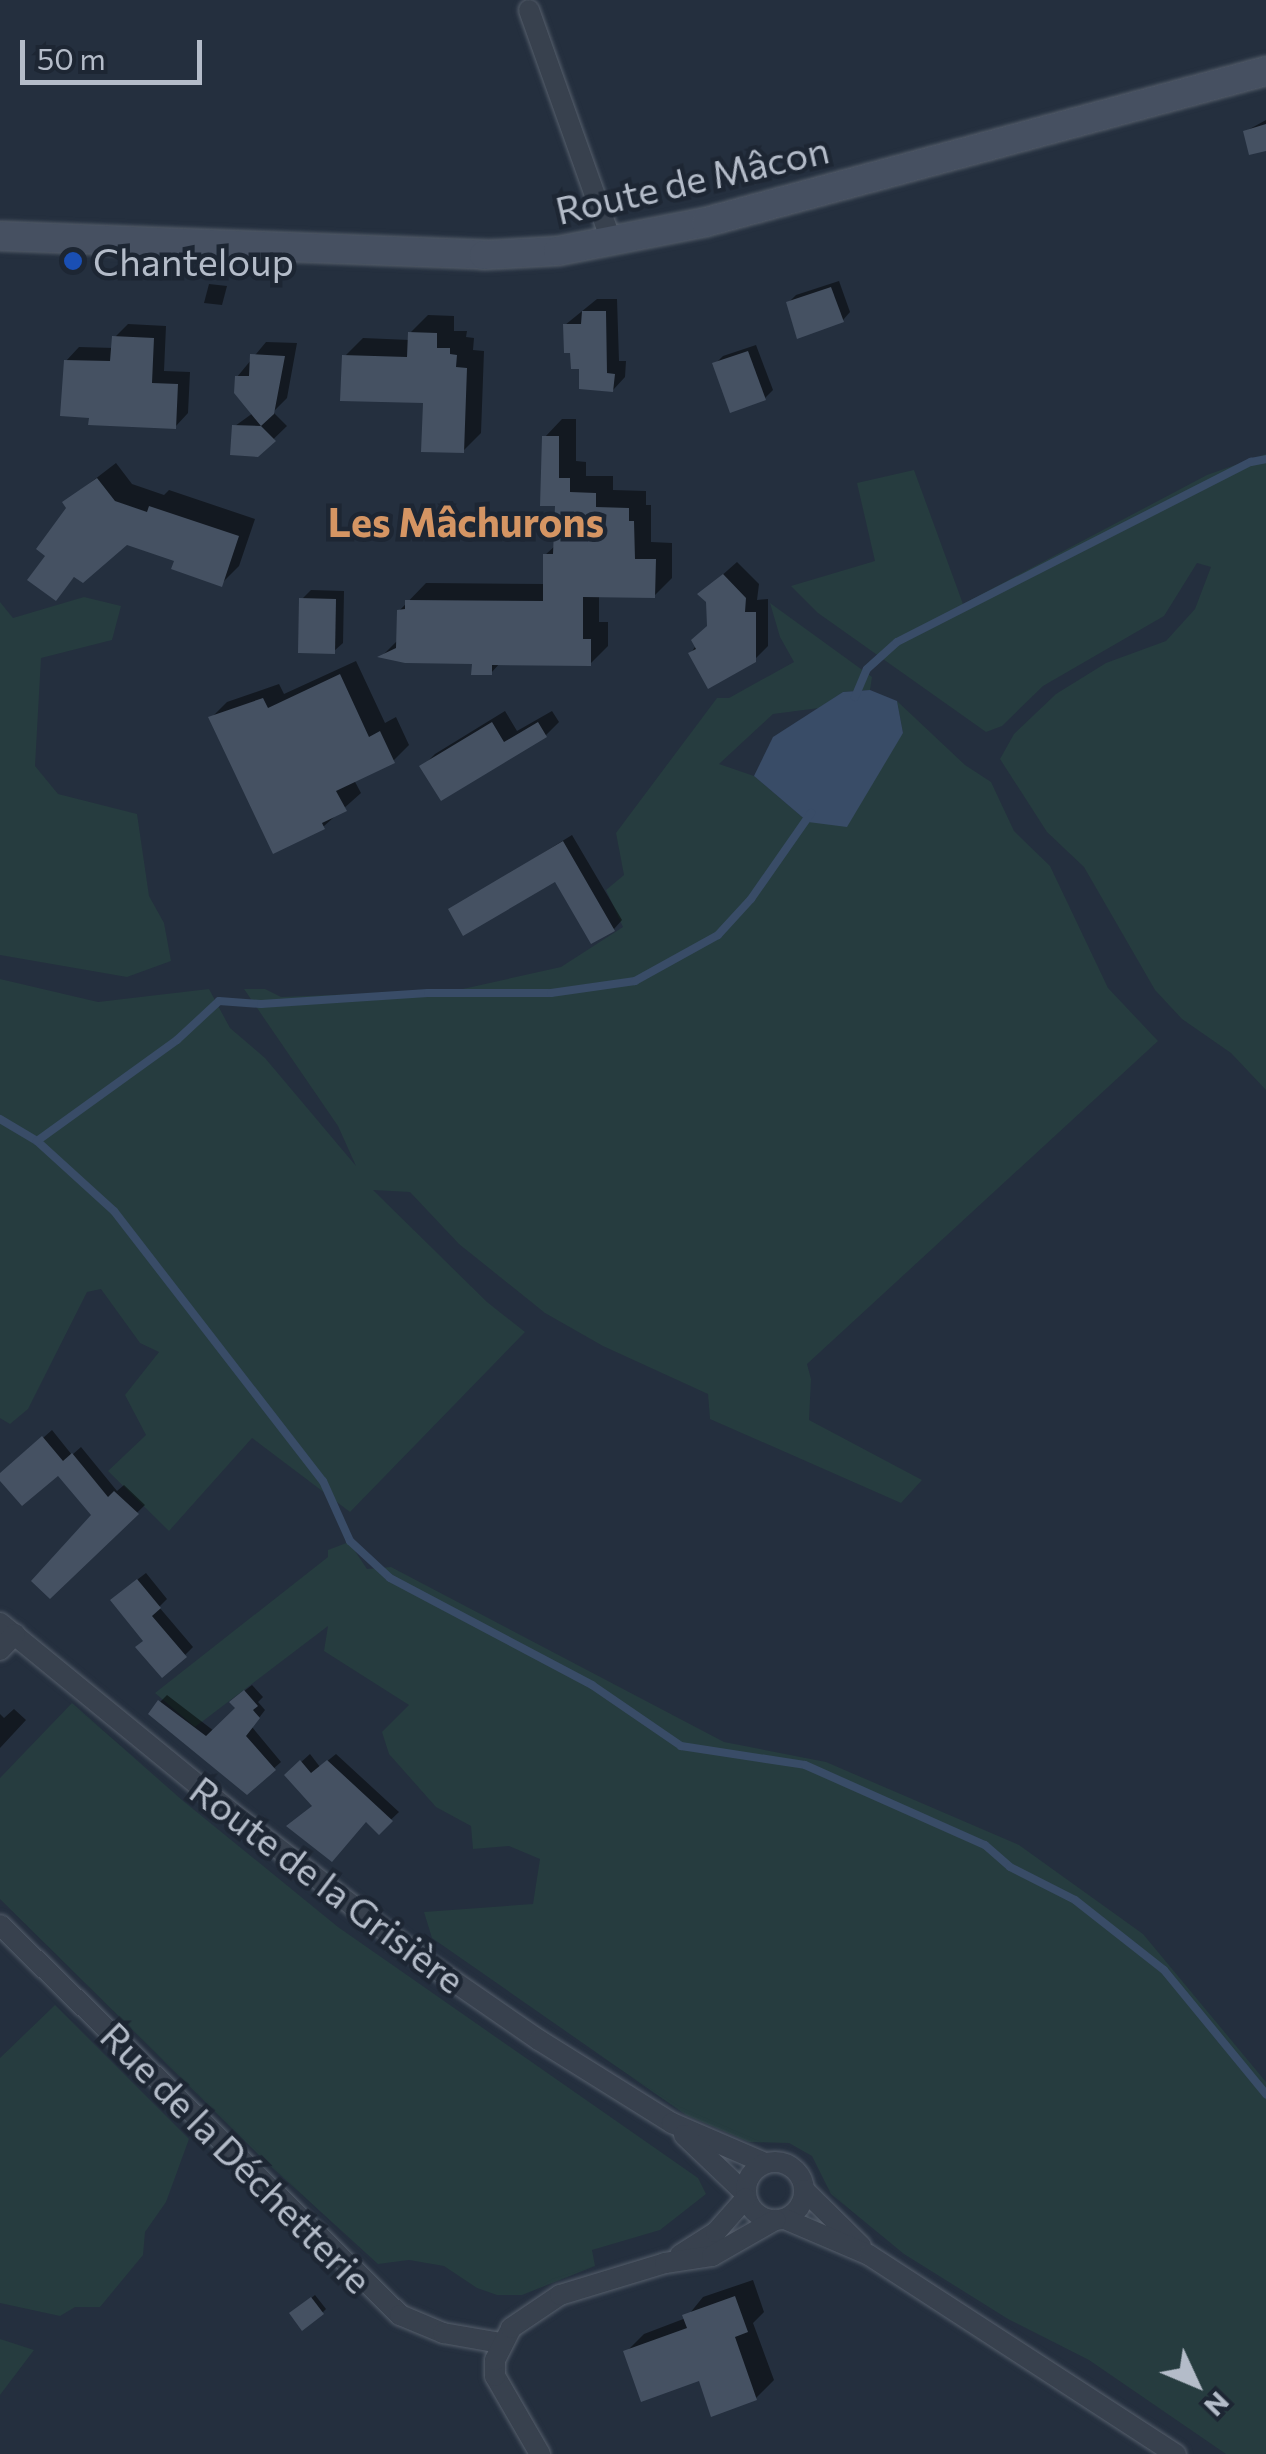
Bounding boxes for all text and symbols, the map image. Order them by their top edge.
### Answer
scale bar [25,20,208,82]
text: 50 m [37,39,106,76]
street label: Route de Mâcon [551,125,833,233]
place label: Chanteloup [93,238,294,284]
marker: Chanteloup [62,250,84,272]
district label: Les Mâchurons [328,497,604,545]
street label: Route de la Grisière [182,1766,474,2002]
street label: Rue de la Déchetterie [92,2012,382,2302]
north arrow [1146,2334,1246,2434]
text: N [1198,2385,1237,2424]

